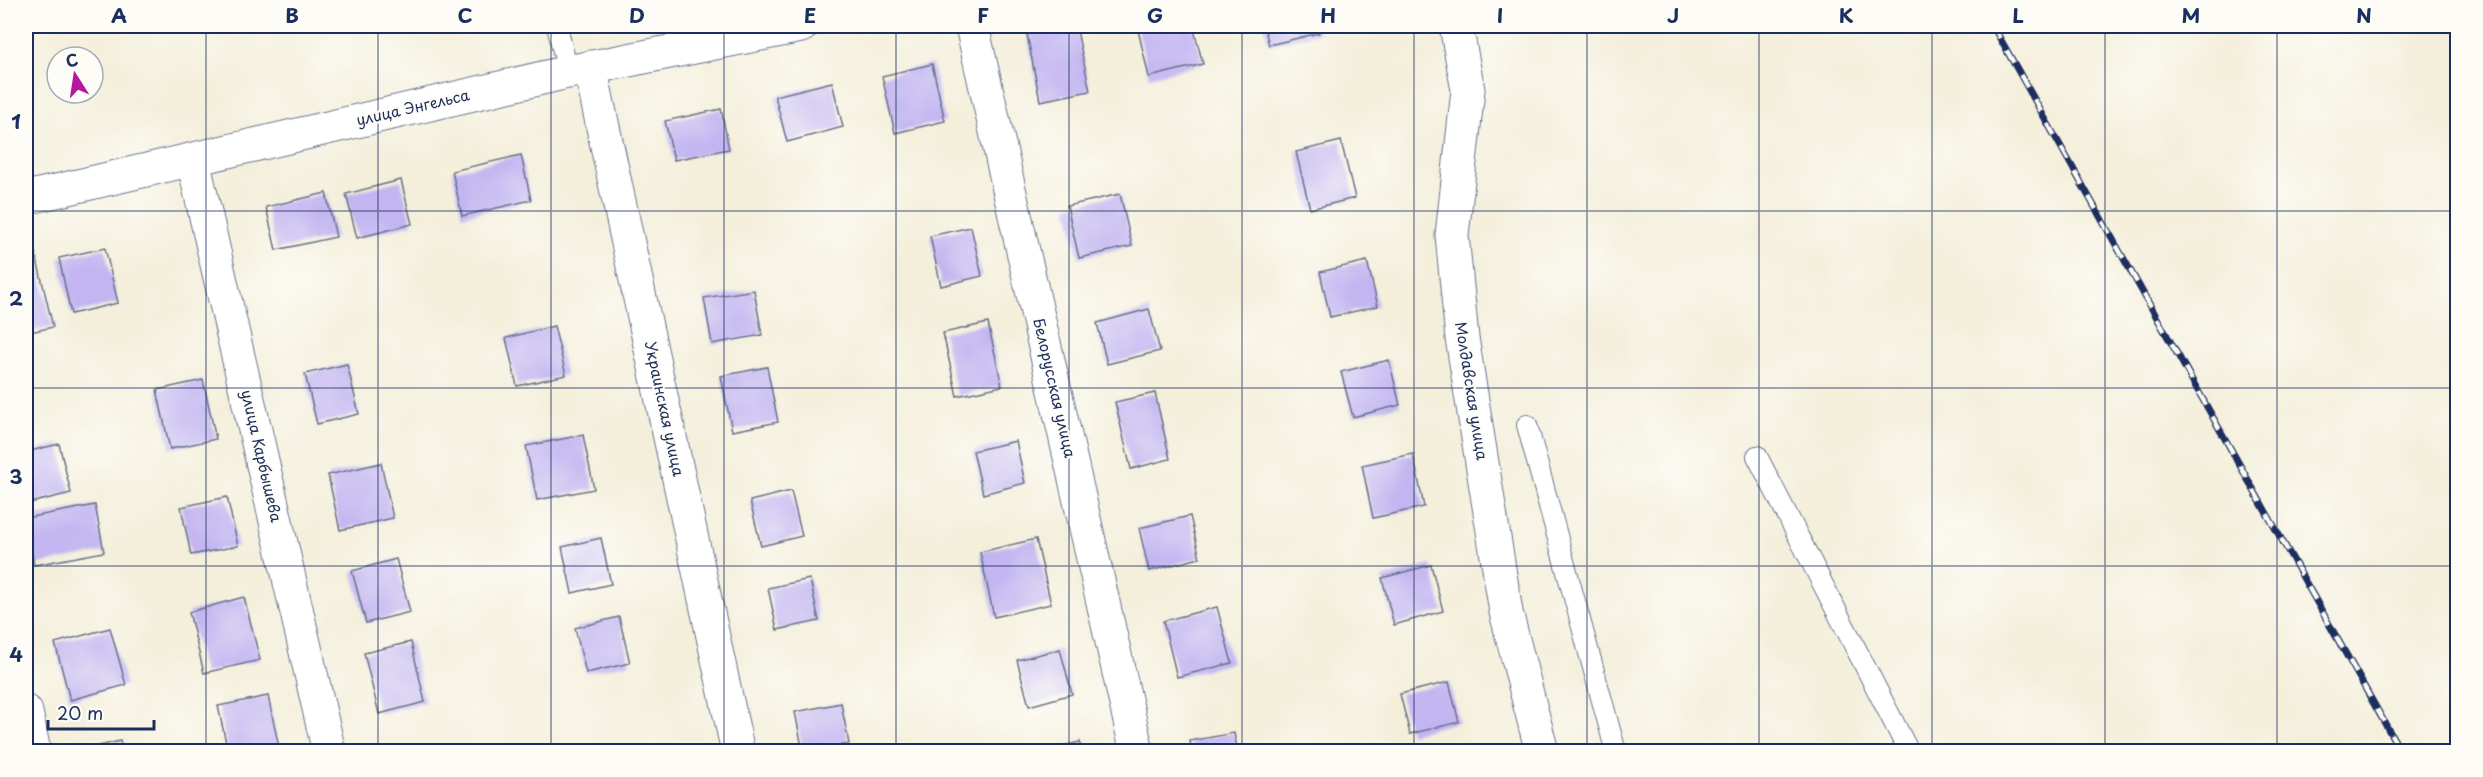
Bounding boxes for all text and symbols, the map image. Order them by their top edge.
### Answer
text: A [111,0,127,30]
text: B [285,0,299,30]
text: C [457,0,473,30]
text: D [629,0,645,30]
text: E [804,0,816,30]
text: F [977,0,989,30]
text: G [1147,0,1163,30]
text: H [1320,0,1336,30]
text: I [1497,0,1503,30]
text: J [1667,0,1679,30]
text: K [1839,0,1854,30]
text: L [2012,0,2024,30]
text: M [2182,0,2200,30]
text: N [2356,0,2372,30]
north arrow [45,45,105,105]
text: С [63,46,80,72]
street label: улица Энгельса [354,82,472,131]
text: 1 [11,106,21,136]
text: 2 [9,283,23,313]
street label: Белорусская улица [1028,315,1083,460]
street label: Молдавская улица [1450,320,1495,462]
street label: Украинская улица [640,339,691,479]
street label: улица Карбышева [236,387,289,525]
text: 3 [9,461,23,491]
text: 4 [9,639,23,669]
scale bar [48,693,154,731]
text: 20 m [57,699,103,726]

